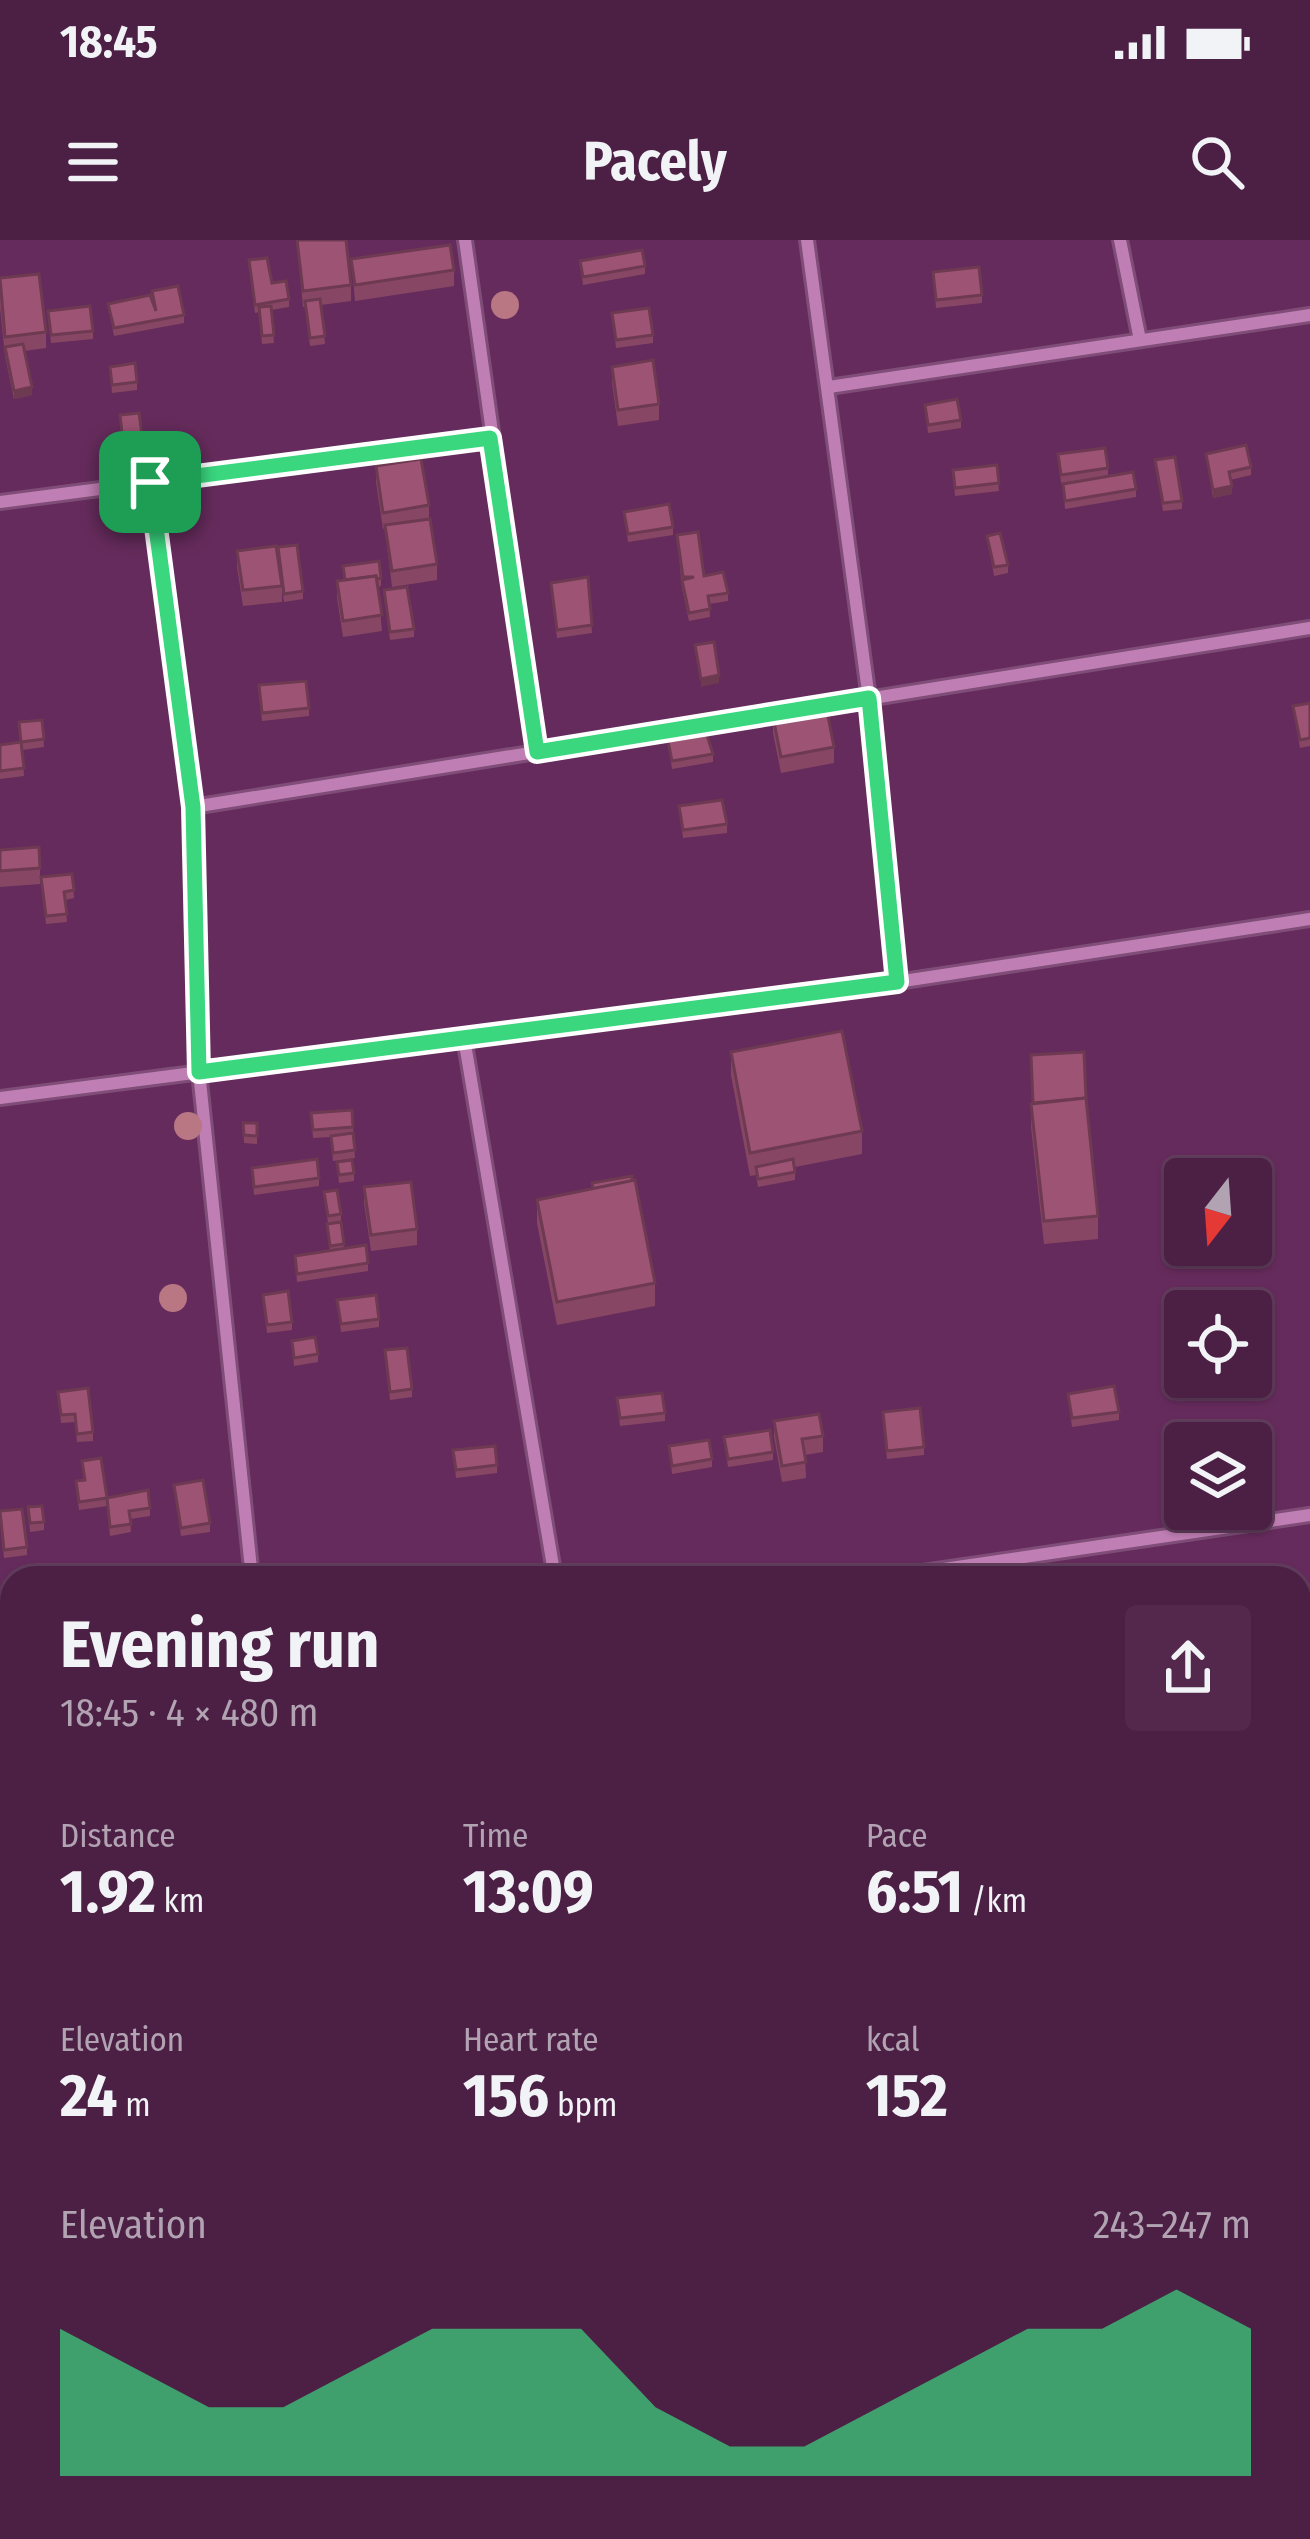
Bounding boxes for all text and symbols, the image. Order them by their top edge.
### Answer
text: 18:45 [60,15,158,69]
icon: menu [60,129,126,195]
icon: search [1184,129,1250,195]
text: Pacely [583,130,727,194]
pin [99,431,201,533]
icon: arrive [117,449,183,515]
north arrow [1164,1158,1272,1266]
map controls [1164,1158,1272,1530]
button: locate [1164,1290,1272,1398]
button: layers [1164,1422,1272,1530]
text: Evening run [60,1605,380,1684]
button: share [1125,1605,1251,1731]
text: 18:45 · 4 × 480 m [60,1690,319,1736]
text: Distance [60,1816,176,1856]
text: Time [463,1816,528,1856]
text: Pace [866,1816,928,1856]
text: 1.92 [60,1856,156,1928]
text: 13:09 [463,1856,594,1928]
text: 6:51 [866,1856,963,1928]
text: km [156,1881,204,1921]
text: /km [963,1881,1027,1921]
text: Elevation [60,2020,184,2060]
text: Heart rate [463,2020,599,2060]
text: kcal [866,2020,919,2060]
text: 24 [60,2060,117,2132]
text: 156 [463,2060,549,2132]
text: 152 [866,2060,948,2132]
text: m [117,2085,151,2125]
text: bpm [549,2085,617,2125]
text: Elevation [60,2202,207,2248]
text: 243–247 m [1093,2202,1251,2248]

